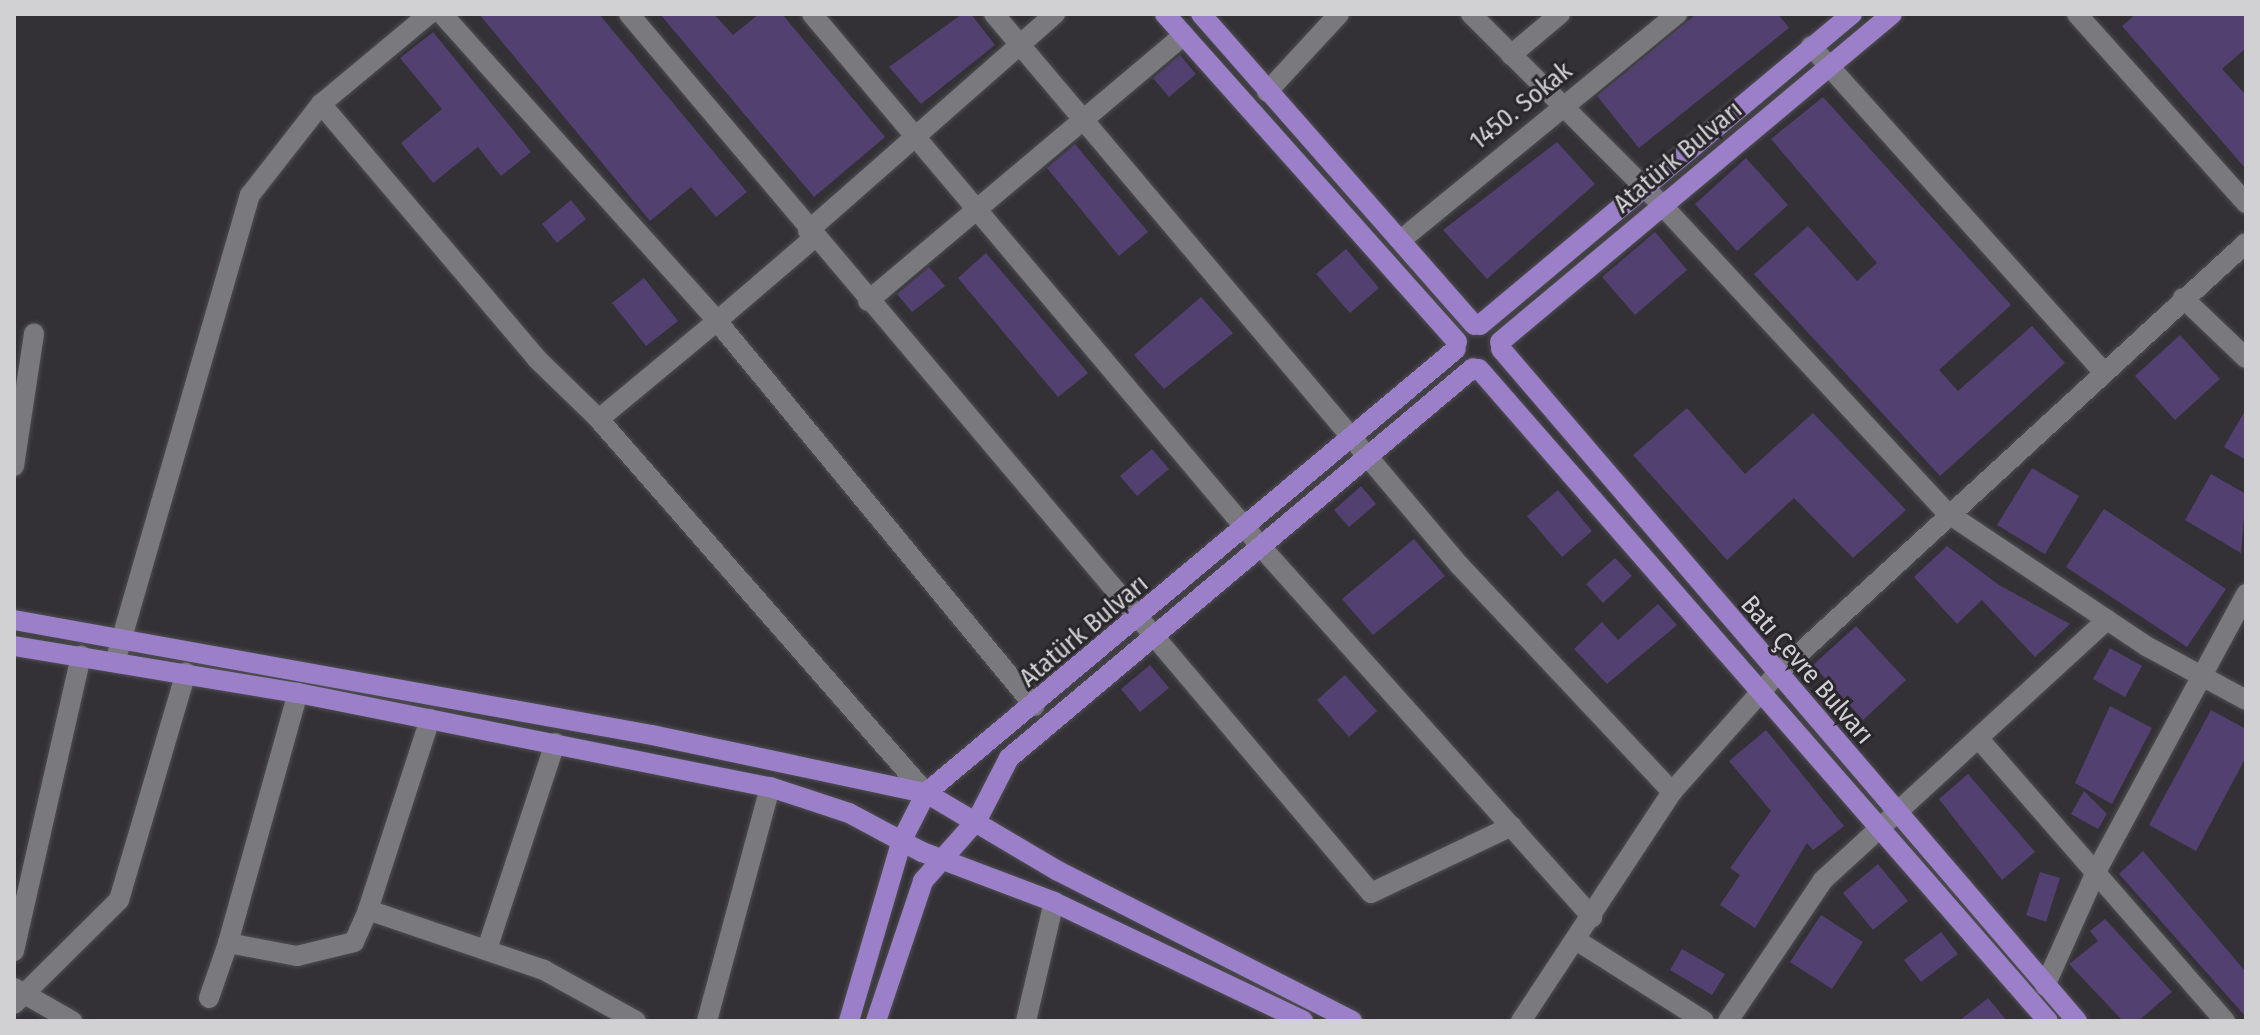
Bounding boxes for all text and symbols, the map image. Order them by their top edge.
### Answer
street label: 1450. Sokak [1463,55,1579,157]
street label: Atatürk Bulvarı [1607,94,1749,220]
street label: Atatürk Bulvarı [1013,568,1155,694]
street label: Batı Çevre Bulvarı [1734,589,1880,751]

